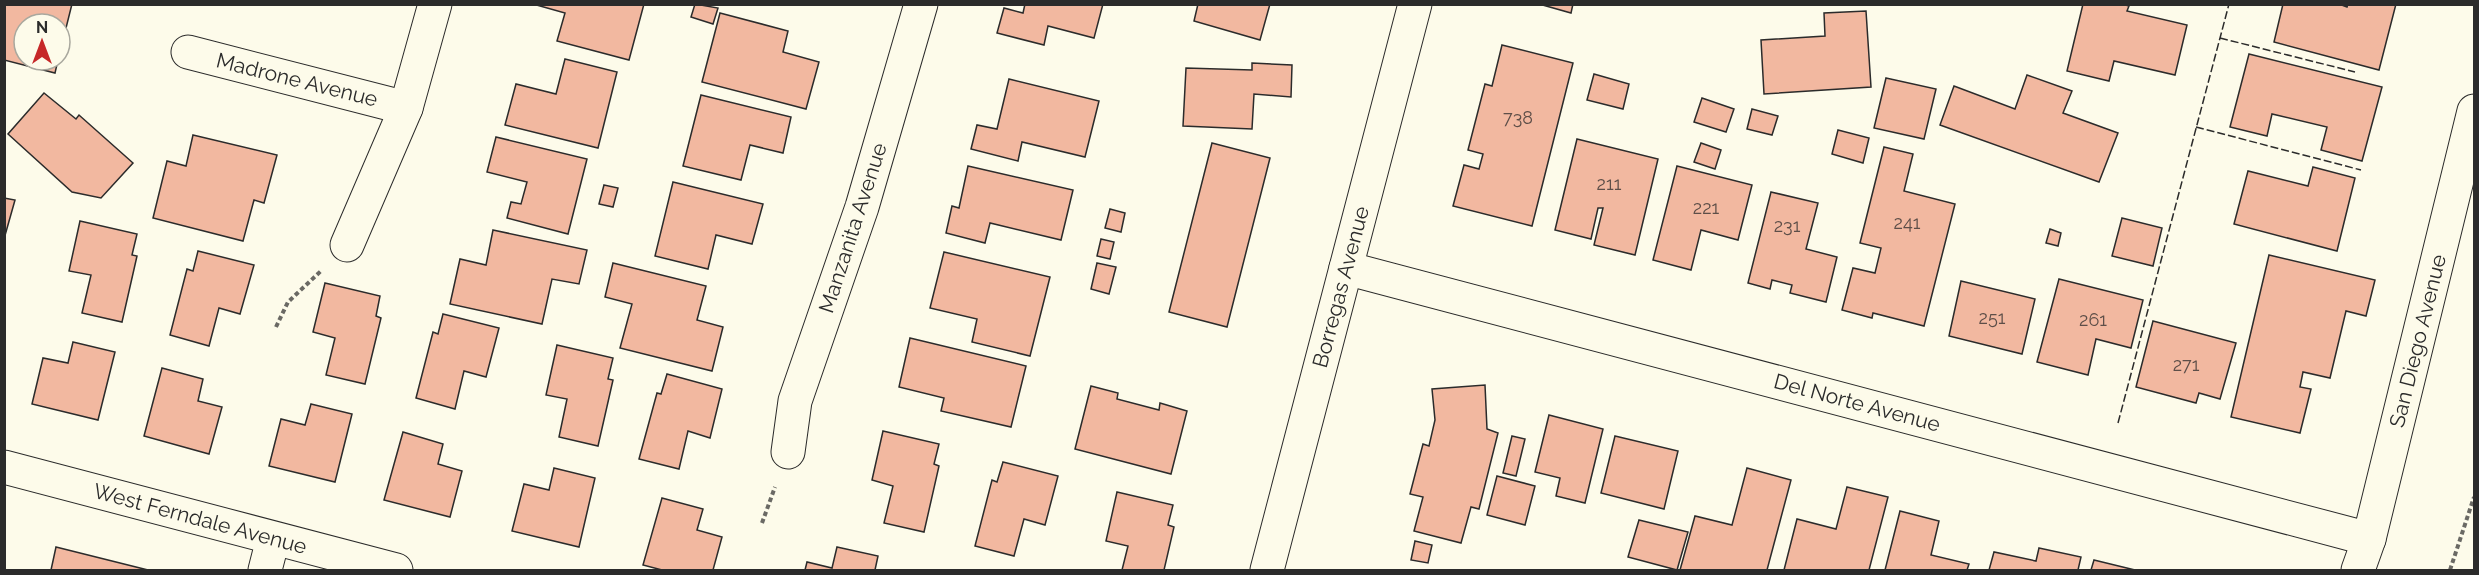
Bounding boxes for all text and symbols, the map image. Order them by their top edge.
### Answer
north arrow [12,12,72,72]
text: N [36,18,48,37]
street label: Madrone Avenue [214,47,380,112]
house number: 738 [1503,107,1533,128]
street label: Manzanita Avenue [813,140,892,316]
house number: 211 [1597,173,1622,194]
house number: 221 [1693,197,1720,218]
street label: Borregas Avenue [1307,203,1374,370]
house number: 241 [1894,212,1921,233]
house number: 231 [1774,215,1801,236]
street label: San Diego Avenue [2384,252,2451,430]
house number: 251 [1979,307,2006,328]
house number: 261 [2079,309,2107,330]
house number: 271 [2173,354,2200,375]
street label: Del Norte Avenue [1771,368,1943,437]
street label: West Ferndale Avenue [91,478,310,559]

